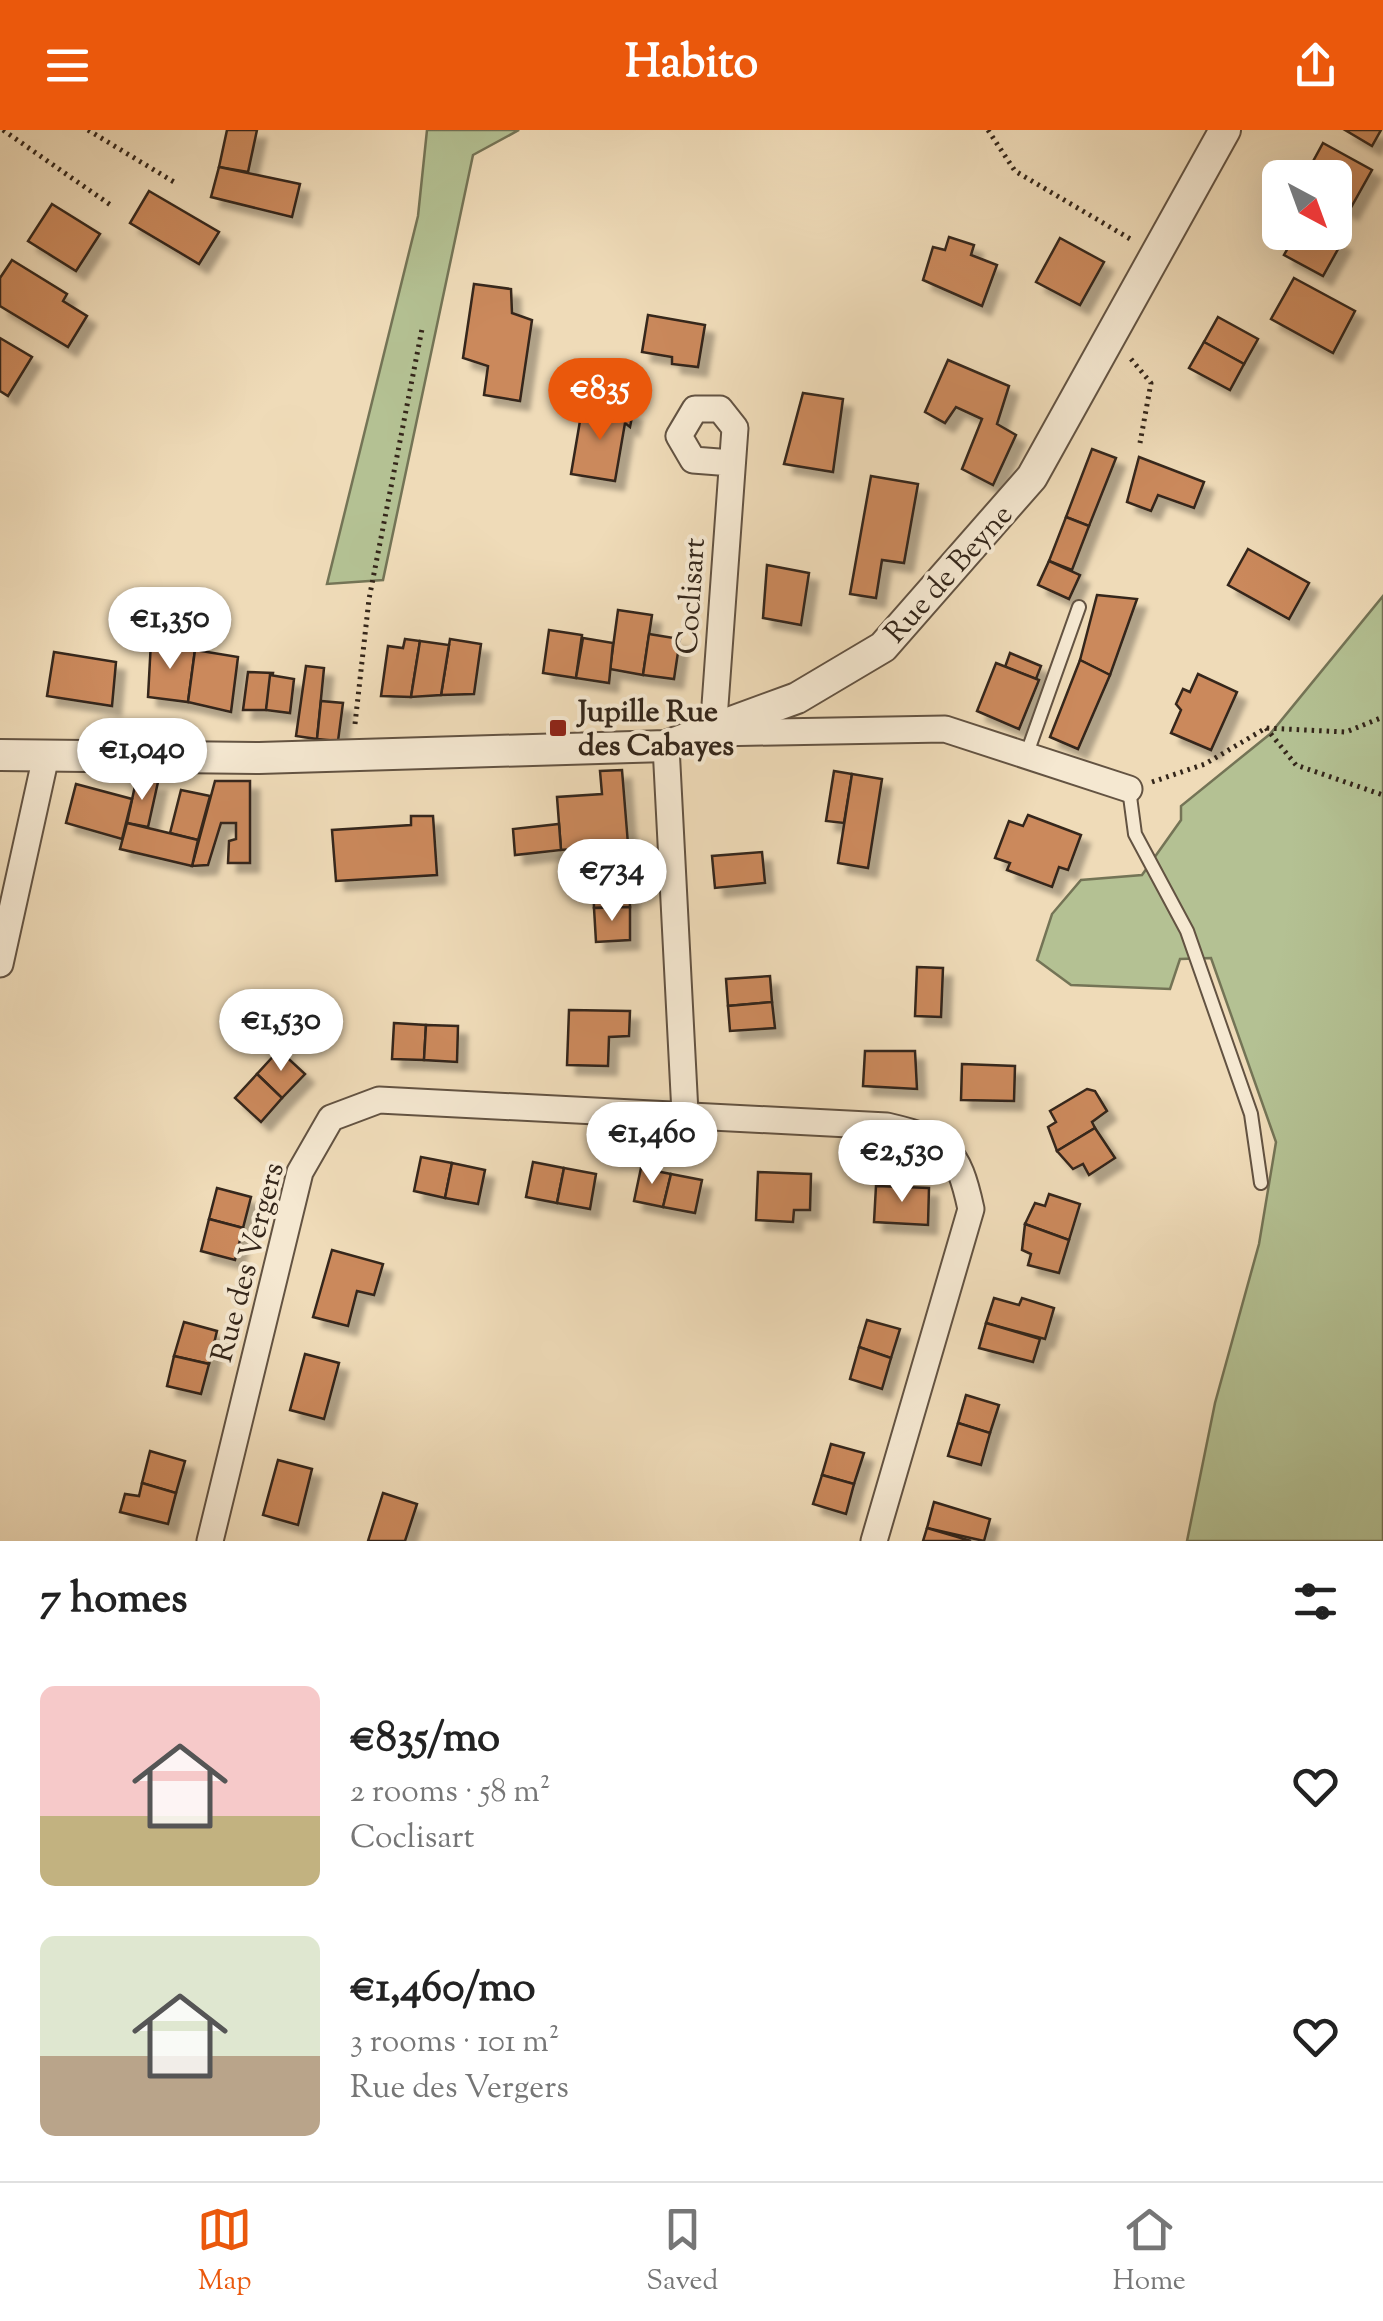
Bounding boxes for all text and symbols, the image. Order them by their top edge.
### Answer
text: Habito [625,33,758,98]
icon: menu [40,38,95,93]
icon: share [1288,38,1343,93]
north arrow [1262,160,1352,250]
map controls [1262,160,1352,250]
pin: €835 [541,358,659,443]
text: €835 [570,367,630,413]
street label: Rue de Beyne [876,496,1024,654]
street label: Coclisart [667,536,718,656]
pin: €1,350 [89,587,251,672]
text: €1,350 [130,596,210,642]
place label: Jupille Rue des Cabayes [576,692,734,769]
marker: Jupille Rue des Cabayes [547,717,569,739]
pin: €1,040 [61,718,223,803]
text: €1,040 [99,727,185,773]
pin: €734 [553,839,671,924]
text: €734 [580,848,644,894]
pin: €1,530 [200,989,362,1074]
text: €1,530 [241,998,321,1044]
pin: €1,460 [571,1102,733,1187]
text: €1,460 [608,1111,696,1157]
pin: €2,530 [821,1120,983,1205]
text: €2,530 [860,1129,944,1175]
street label: Rue des Vergers [202,1158,297,1367]
text: 7 homes [40,1571,188,1631]
icon: filters [1288,1574,1343,1629]
text: €835/mo [350,1710,500,1770]
icon: home [120,1726,240,1846]
icon: heart [1288,1759,1343,1814]
text: 2 rooms · 58 m² [350,1770,551,1816]
text: Coclisart [350,1816,475,1862]
text: €1,460/mo [350,1960,535,2020]
icon: home [120,1976,240,2096]
icon: heart [1288,2009,1343,2064]
text: 3 rooms · 101 m² [350,2020,560,2066]
text: Rue des Vergers [350,2066,569,2112]
tab: Map [197,2202,252,2302]
tab: Saved [646,2202,718,2302]
tab: Home [1112,2202,1186,2302]

